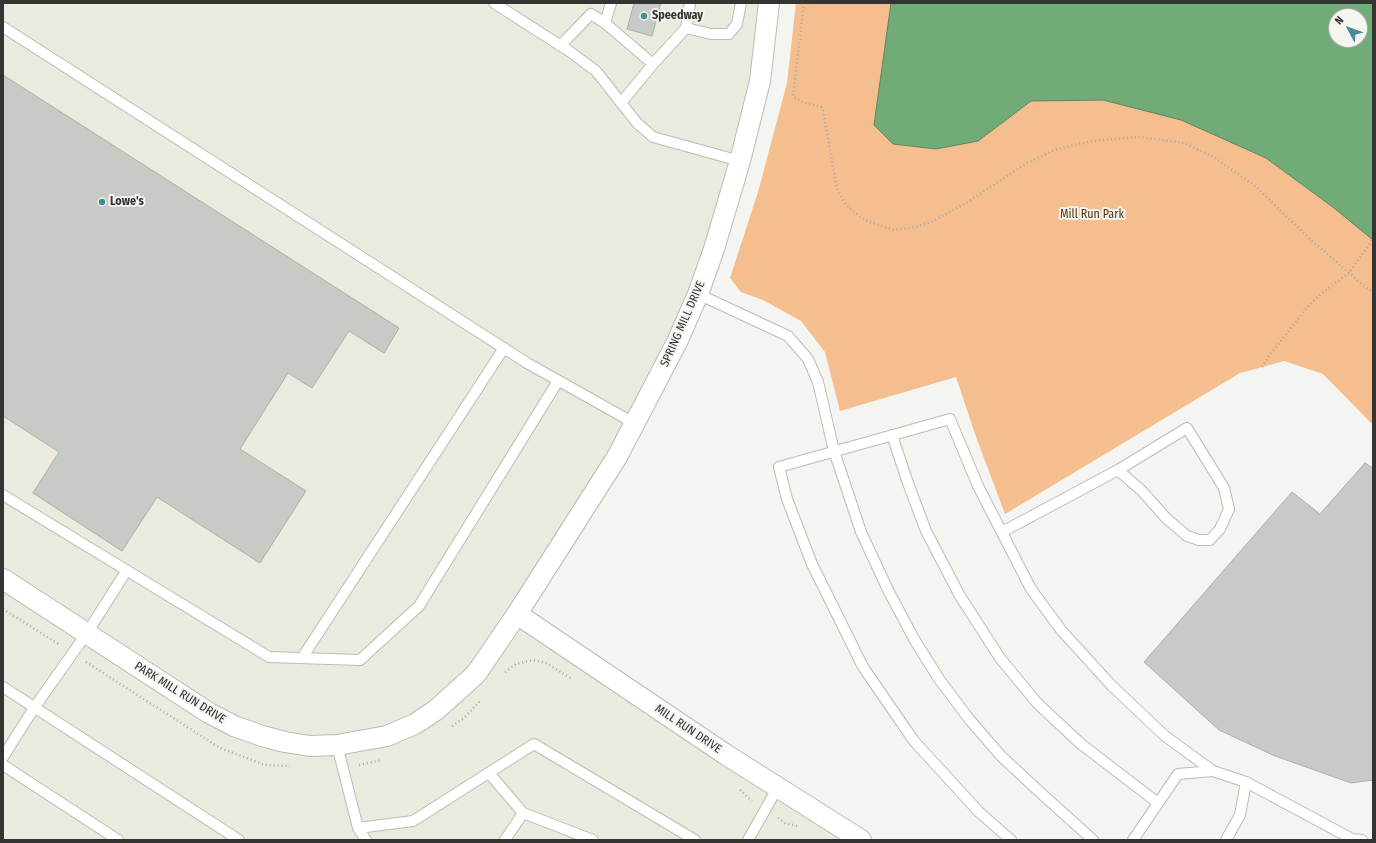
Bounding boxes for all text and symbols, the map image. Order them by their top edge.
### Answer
north arrow [1328,8,1368,48]
place label: Speedway [652,9,703,23]
marker: Speedway [639,11,649,21]
text: N [1332,14,1346,27]
place label: Lowe's [110,195,144,209]
marker: Lowe's [97,197,107,207]
park label: Mill Run Park [1060,208,1124,222]
street label: SPRING MILL DRIVE [658,279,708,369]
street label: PARK MILL RUN DRIVE [132,659,228,727]
street label: MILL RUN DRIVE [652,701,724,757]

